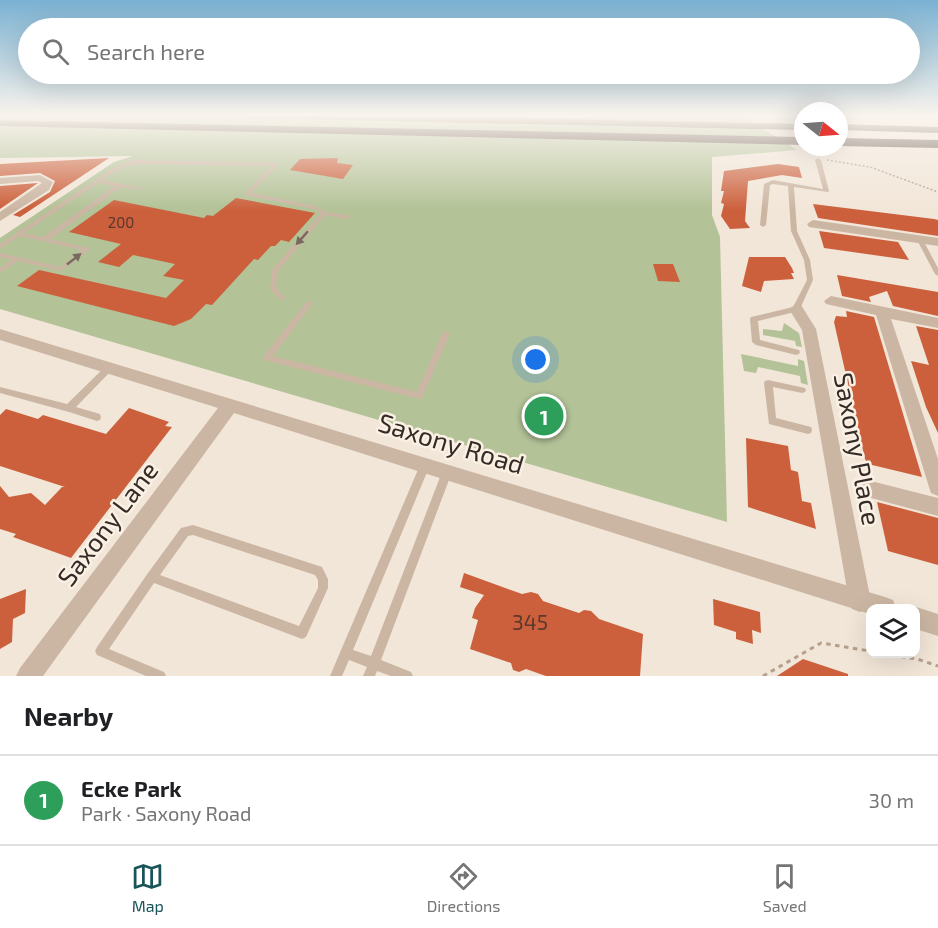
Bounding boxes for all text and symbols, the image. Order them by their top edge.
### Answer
search box [18,18,920,84]
icon: search [39,35,72,68]
text: Search here [87,38,205,64]
north arrow [794,102,848,156]
house number: 200 [108,213,134,231]
one-way arrow [296,230,309,245]
one-way arrow [67,254,82,266]
your location [521,345,550,374]
street label: Saxony Place [828,370,888,528]
pin: 1 [524,394,564,438]
street label: Saxony Road [375,406,528,479]
street label: Saxony Lane [50,455,164,591]
map controls [866,604,920,658]
button: layers [866,604,920,658]
house number: 345 [512,609,548,634]
text: Nearby [24,700,113,731]
text: Ecke Park [81,775,182,801]
text: 1 [39,788,48,812]
text: 30 m [869,788,914,812]
text: Park · Saxony Road [81,801,252,825]
tab: Map [131,860,164,915]
tab: Directions [427,860,500,915]
tab: Saved [763,860,807,915]

